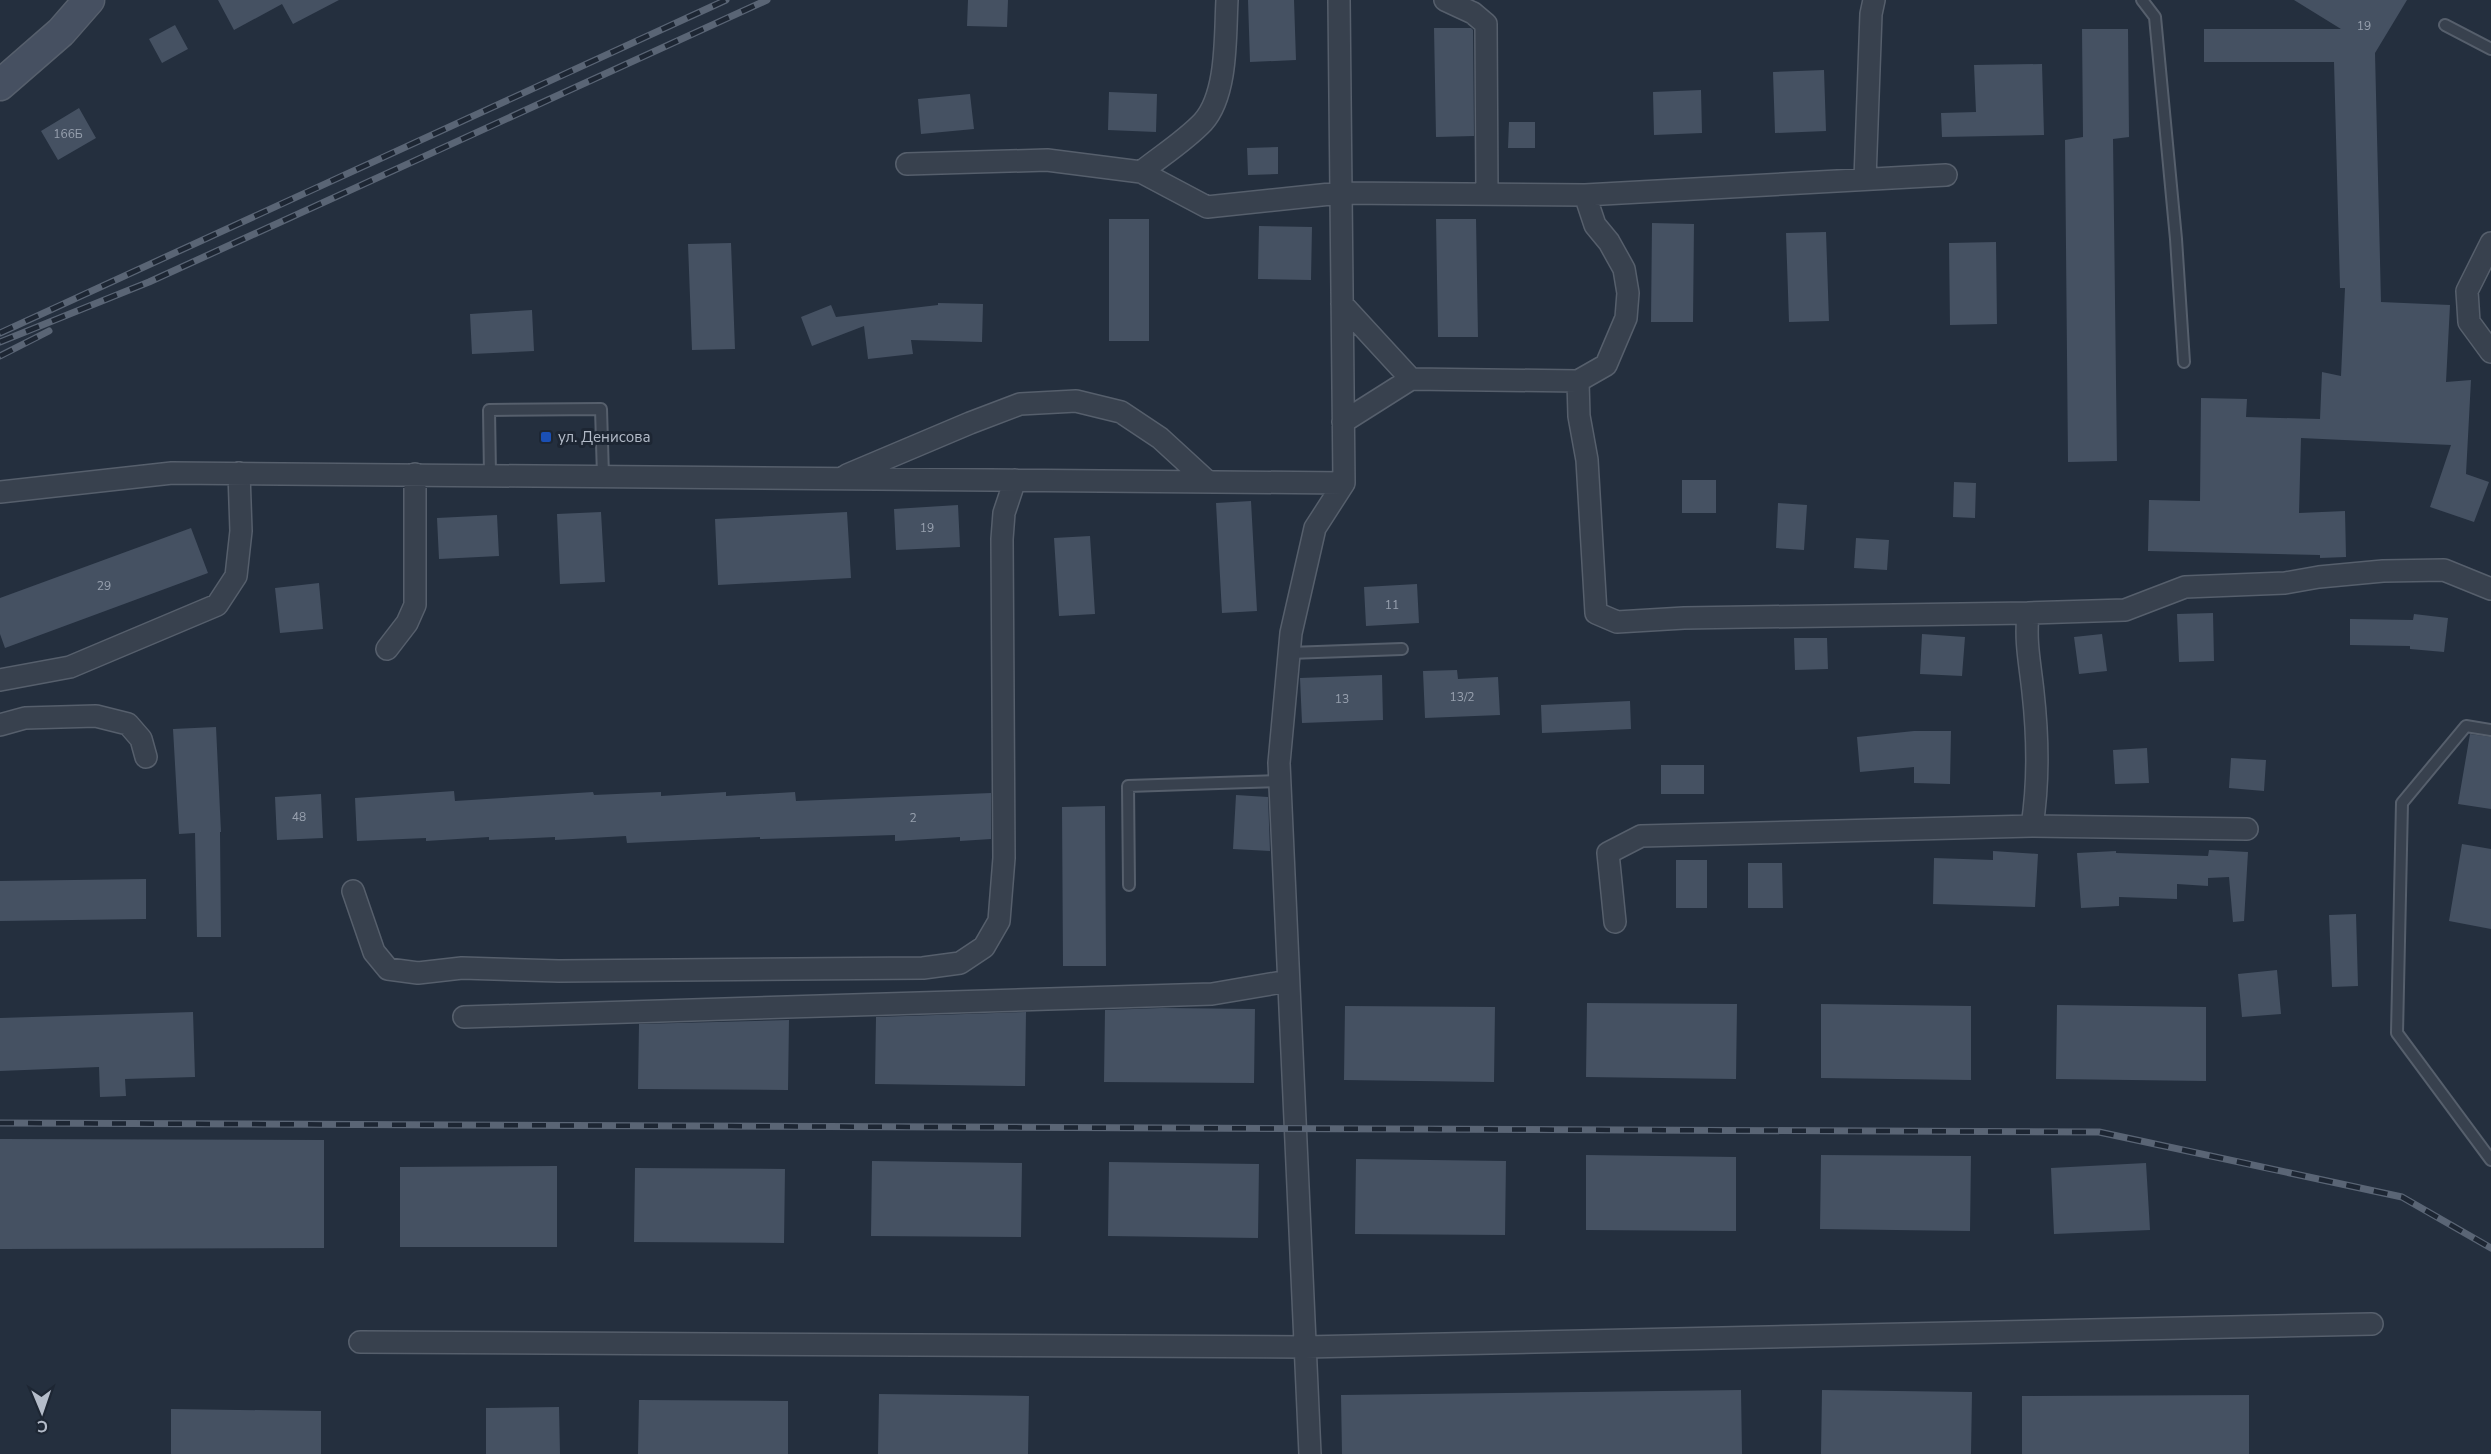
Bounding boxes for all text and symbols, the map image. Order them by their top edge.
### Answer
house number: 19 [2357,18,2371,34]
house number: 166Б [53,126,83,142]
place label: ул. Денисова [558,427,651,447]
marker: ул. Денисова [539,430,553,444]
house number: 19 [920,520,934,536]
house number: 29 [97,578,111,594]
house number: 11 [1385,597,1399,613]
house number: 13/2 [1450,689,1475,705]
house number: 13 [1335,691,1349,707]
house number: 48 [292,809,306,825]
house number: 2 [909,810,917,826]
north arrow [12,1382,72,1442]
text: С [37,1415,48,1437]

